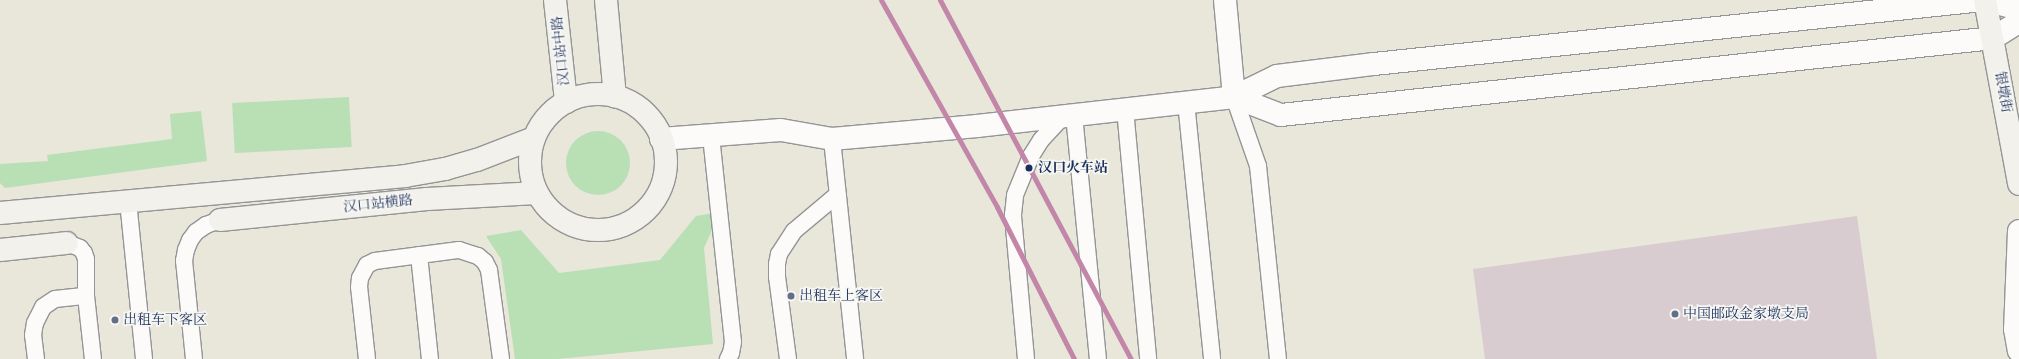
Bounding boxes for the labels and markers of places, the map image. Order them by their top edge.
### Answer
place label: 汉口火车站 [1038,160,1108,176]
marker: 汉口火车站 [1022,161,1036,175]
place label: 出租车上客区 [799,288,883,304]
marker: 出租车上客区 [786,291,796,301]
place label: 中国邮政金家墩支局 [1683,306,1809,322]
marker: 中国邮政金家墩支局 [1670,309,1680,319]
place label: 出租车下客区 [123,312,207,328]
marker: 出租车下客区 [110,315,120,325]

